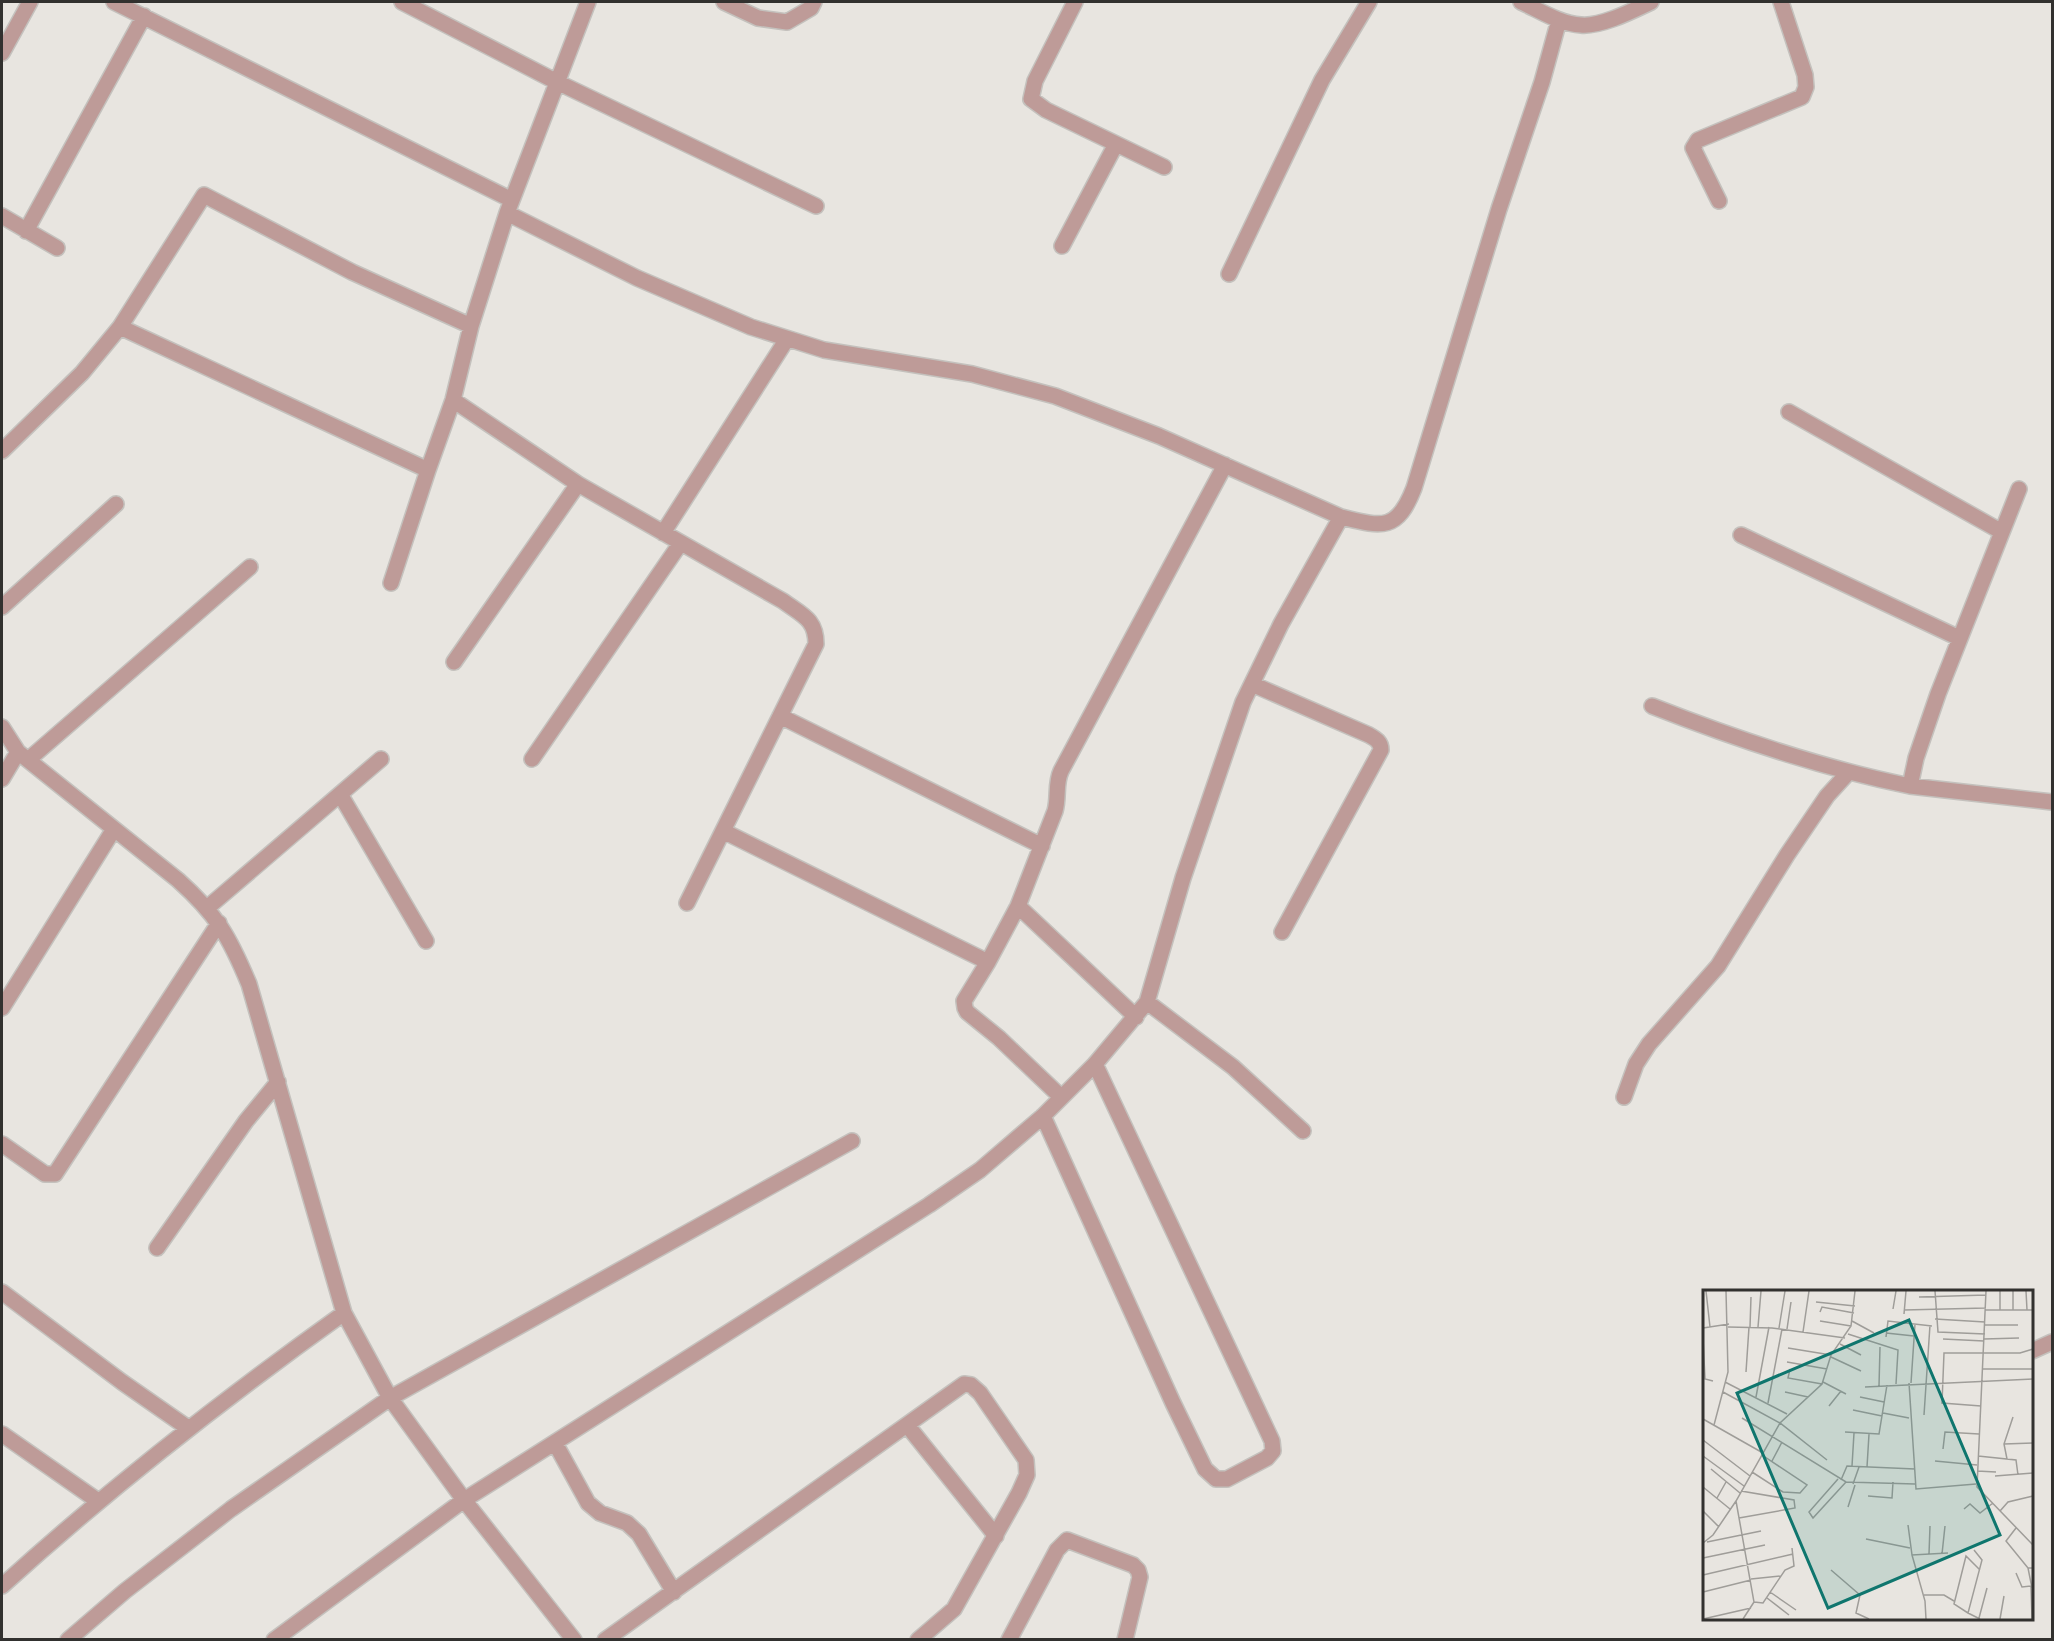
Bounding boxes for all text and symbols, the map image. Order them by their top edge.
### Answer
inset map [1703,1290,2033,1620]

